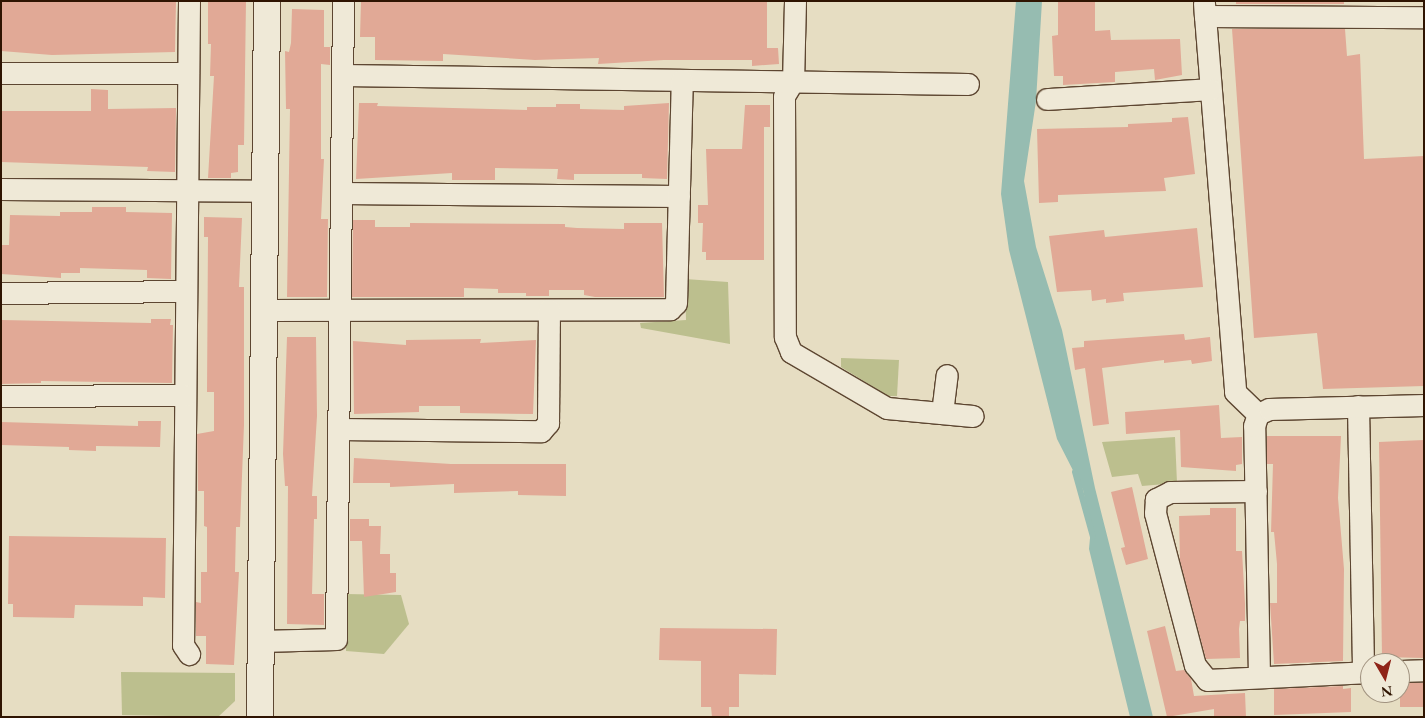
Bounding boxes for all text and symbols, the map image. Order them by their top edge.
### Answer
north arrow [1360,653,1410,703]
text: N [1380,682,1394,702]

